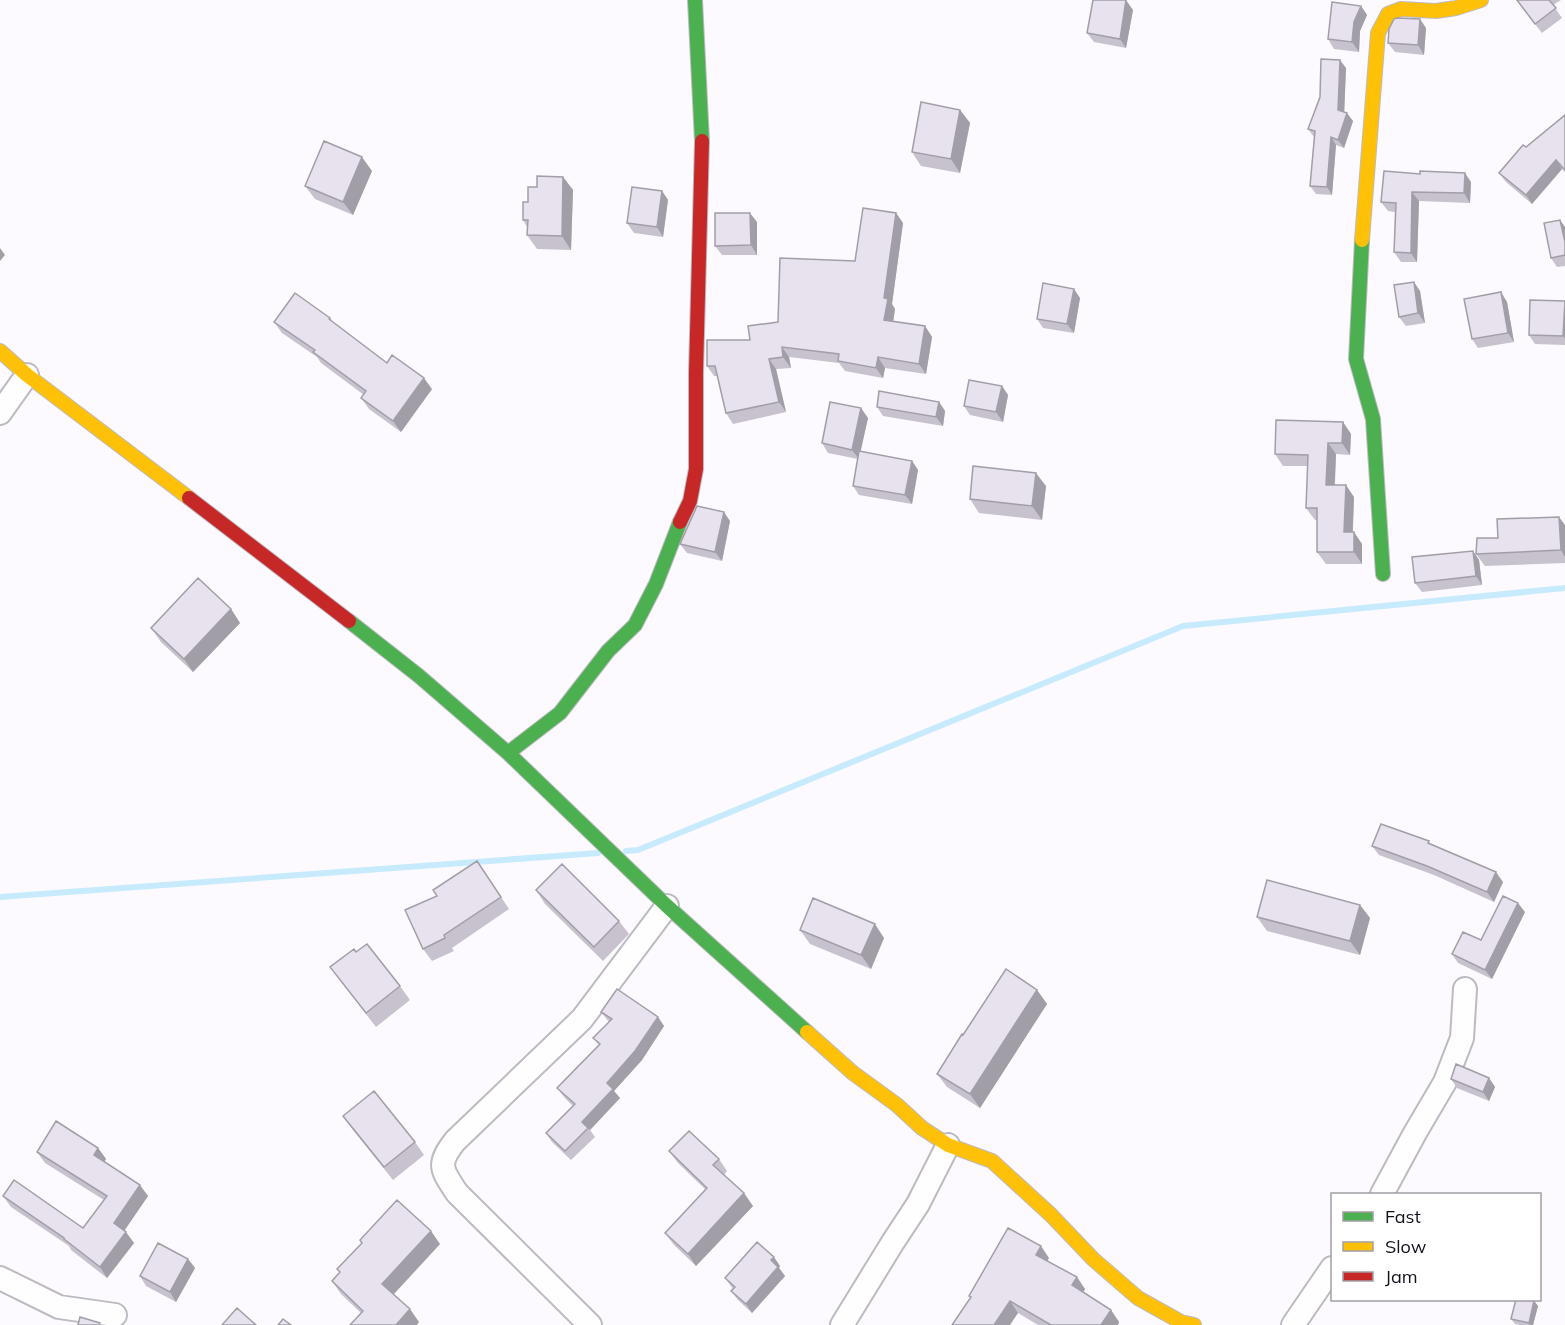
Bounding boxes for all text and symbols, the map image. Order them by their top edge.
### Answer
legend [1331,1193,1541,1301]
text: Fast [1385,1205,1421,1228]
text: Slow [1385,1235,1427,1258]
text: Jam [1385,1265,1418,1288]

